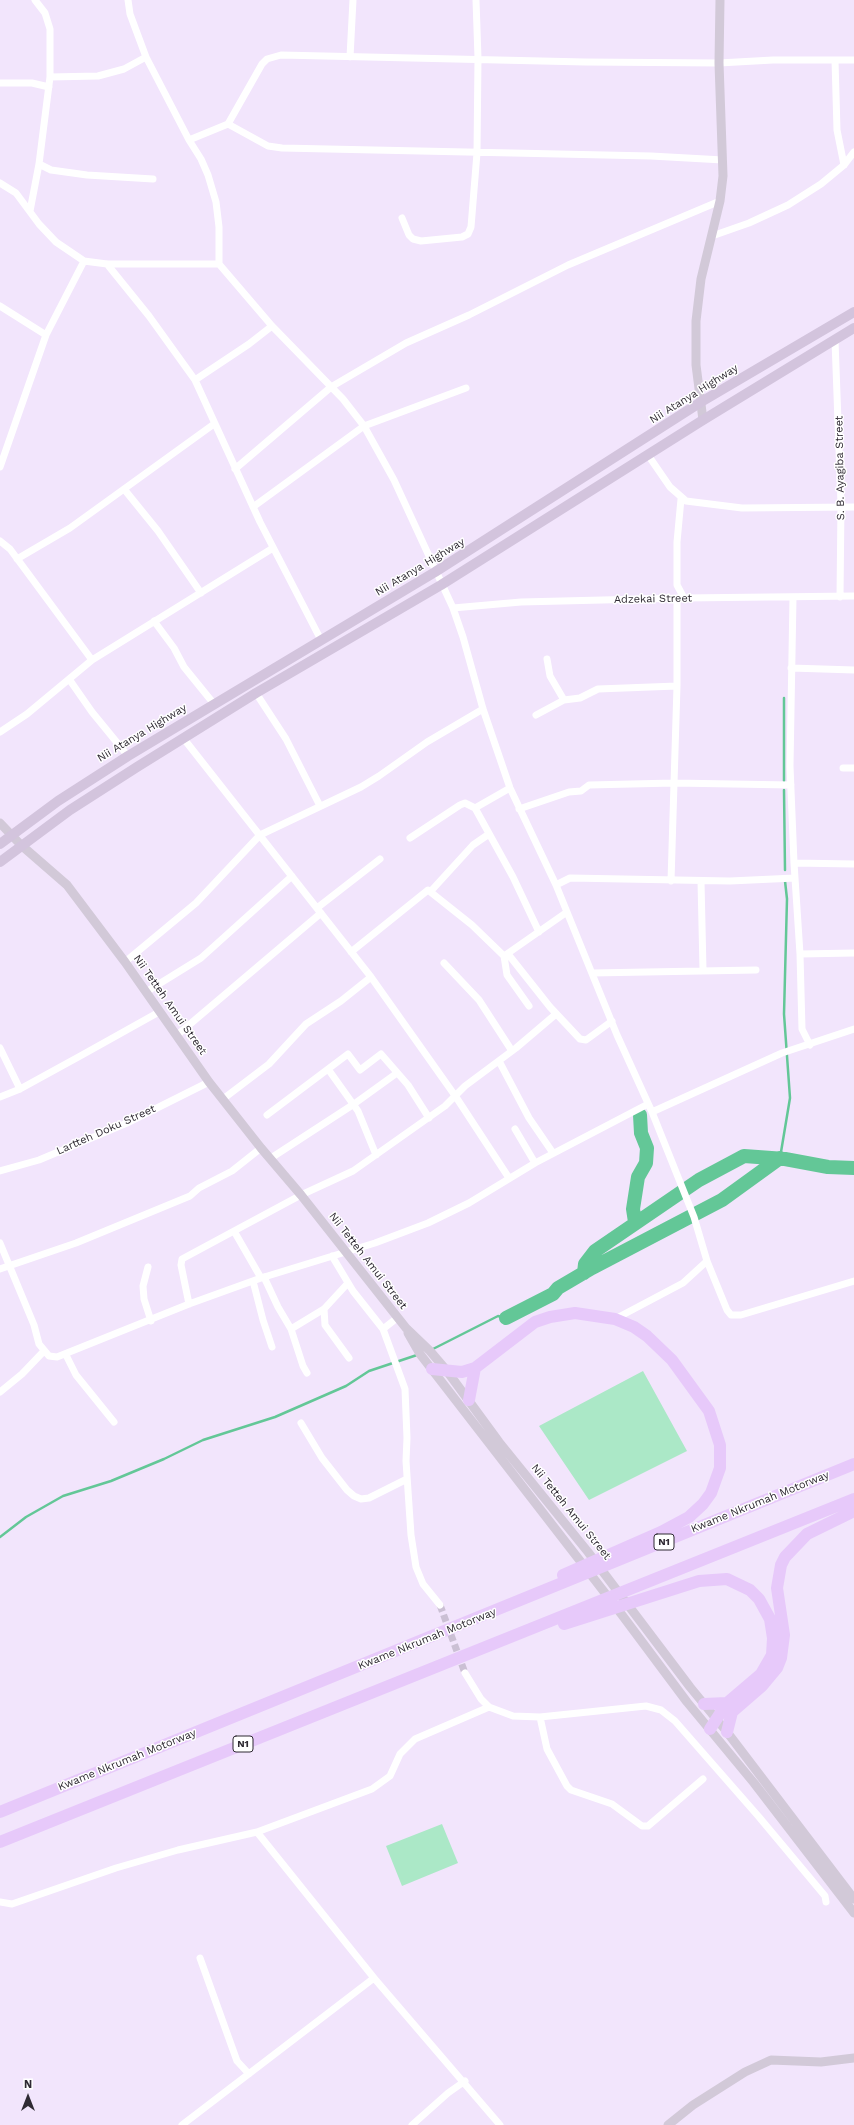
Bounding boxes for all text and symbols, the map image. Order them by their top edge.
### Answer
street label: Nii Atanya Highway [647,361,741,427]
street label: S. B. Ayagiba Street [832,415,848,521]
street label: Nii Atanya Highway [373,535,467,599]
street label: Adzekai Street [614,592,692,606]
street label: Nii Atanya Highway [95,701,189,765]
street label: Nii Tetteh Amui Street [130,952,210,1058]
street label: Lartteh Doku Street [55,1102,157,1158]
street label: Nii Tetteh Amui Street [326,1210,410,1312]
street label: Nii Tetteh Amui Street [528,1462,614,1562]
street label: Kwame Nkrumah Motorway [689,1468,831,1536]
road number: N1 [654,1534,674,1550]
street label: Kwame Nkrumah Motorway [356,1605,498,1673]
street label: Kwame Nkrumah Motorway [56,1726,198,1794]
road number: N1 [233,1736,253,1752]
north arrow [8,2077,48,2117]
text: N [24,2078,32,2091]

